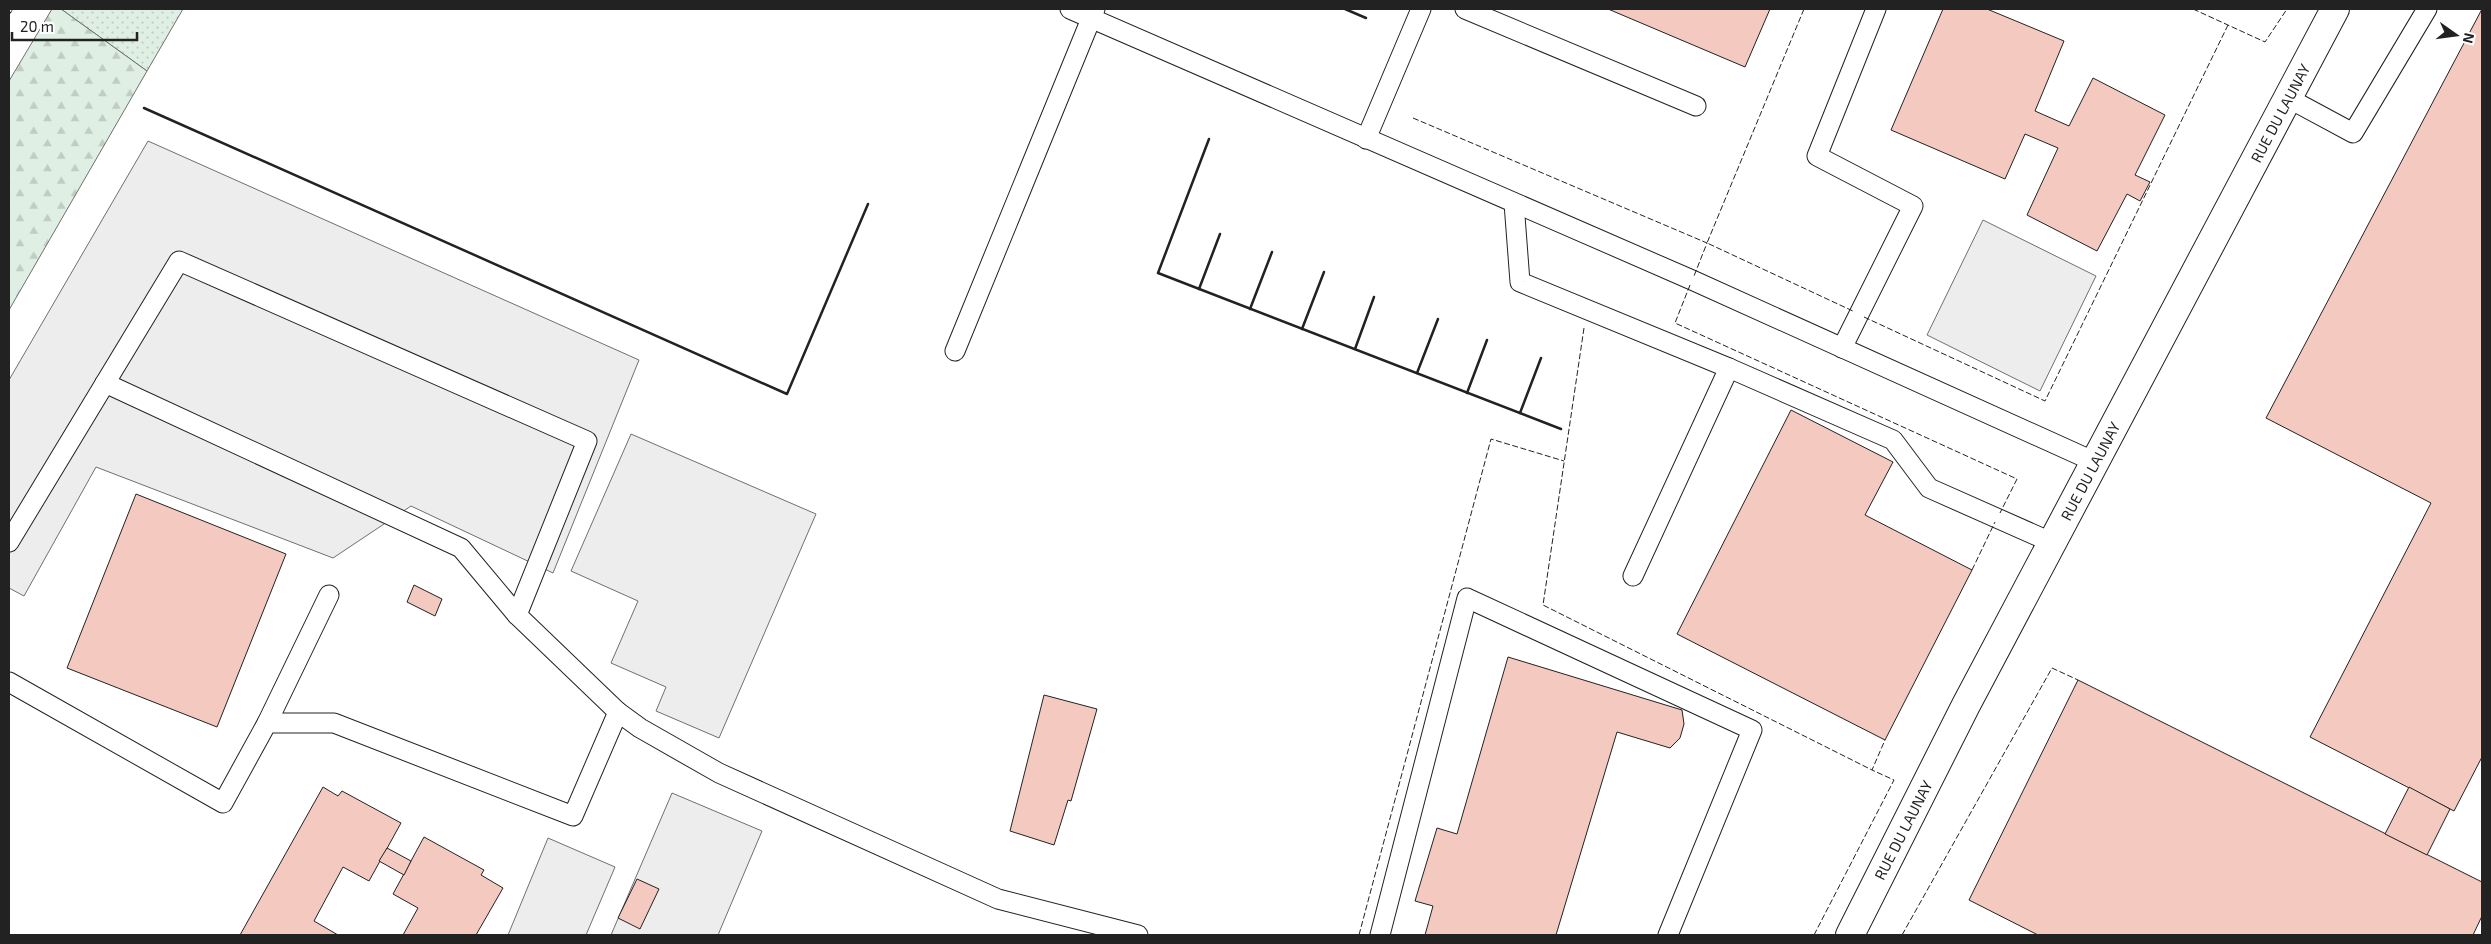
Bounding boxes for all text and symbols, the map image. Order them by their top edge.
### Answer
scale bar [12,10,138,42]
north arrow [2431,10,2481,60]
text: 20 m [20,17,54,35]
text: N [2460,31,2479,45]
street label: RUE DU LAUNAY [2246,60,2314,165]
street label: RUE DU LAUNAY [2056,418,2124,523]
street label: RUE DU LAUNAY [1870,777,1936,883]

